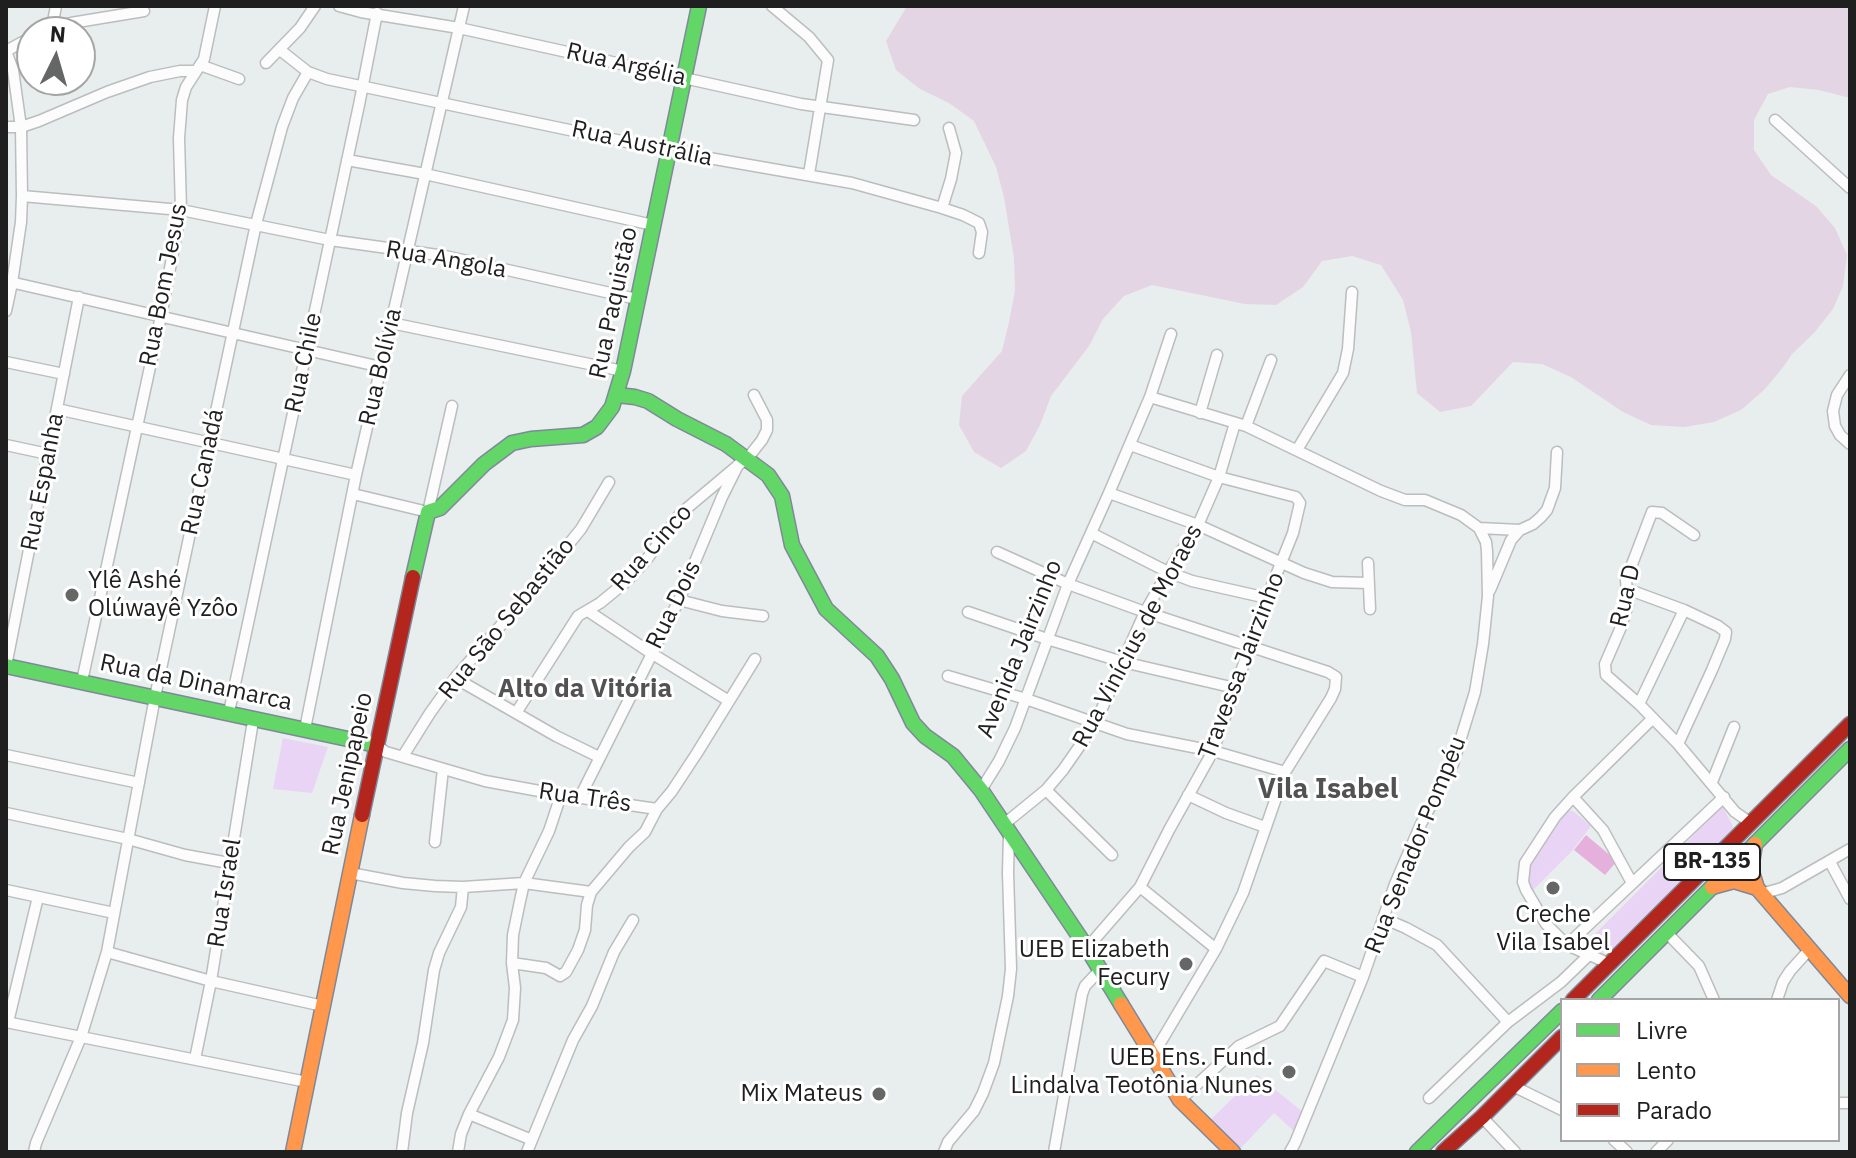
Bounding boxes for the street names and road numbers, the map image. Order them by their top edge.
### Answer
street label: Rua Argélia [563,37,689,93]
street label: Rua Austrália [569,115,715,173]
street label: Rua Bom Jesus [134,201,194,369]
street label: Rua Paquistão [584,225,644,381]
street label: Rua Angola [384,235,508,285]
street label: Rua Bolívia [354,305,408,429]
street label: Rua Chile [279,310,329,416]
street label: Rua Canadá [176,406,230,538]
street label: Rua Espanha [16,411,70,553]
street label: Rua Cinco [605,498,699,598]
street label: Rua Vinícius de Moraes [1067,519,1209,753]
street label: Rua São Sebastião [433,532,581,706]
street label: Rua Dois [640,556,708,654]
street label: Avenida Jairzinho [971,556,1069,742]
street label: Rua D [1605,562,1647,630]
street label: Travessa Jairzinho [1193,568,1291,764]
street label: Rua da Dinamarca [97,649,295,717]
street label: Rua Jenipapeio [317,690,379,858]
street label: Rua Senador Pompéu [1359,732,1473,958]
street label: Rua Três [537,777,633,819]
street label: Rua Israel [202,836,248,950]
road number: BR-135 [1664,844,1760,880]

